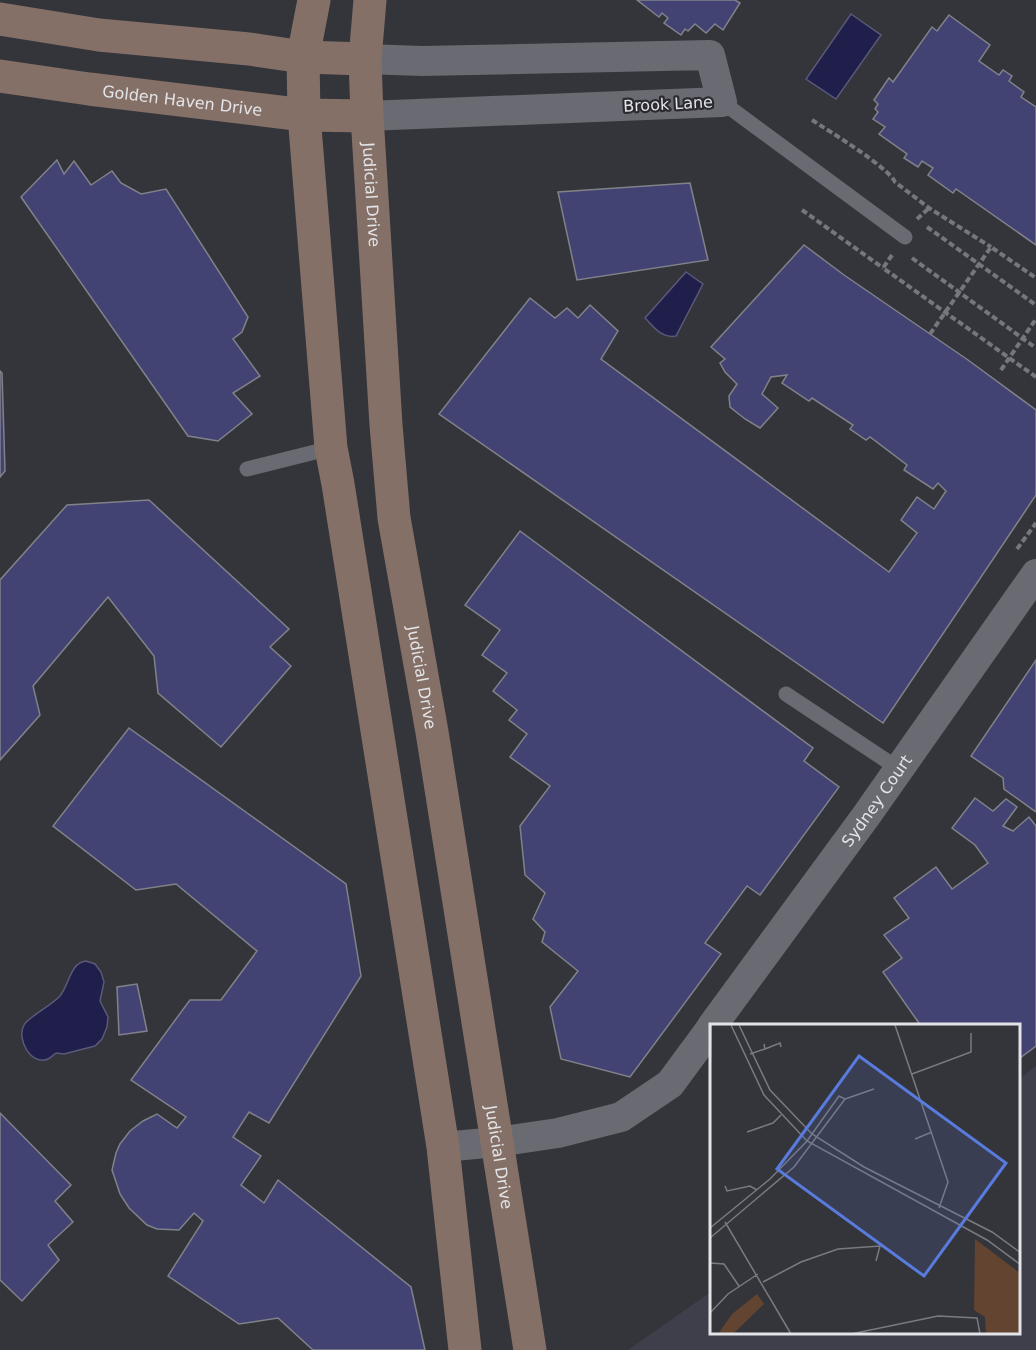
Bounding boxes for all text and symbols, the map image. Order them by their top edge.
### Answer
street label: Golden Haven Drive [101,81,263,119]
street label: Brook Lane [623,92,713,116]
street label: Judicial Drive [359,141,385,247]
street label: Judicial Drive [404,623,441,731]
street label: Sydney Court [837,751,916,850]
inset map [710,1024,1021,1335]
street label: Judicial Drive [482,1103,517,1210]

